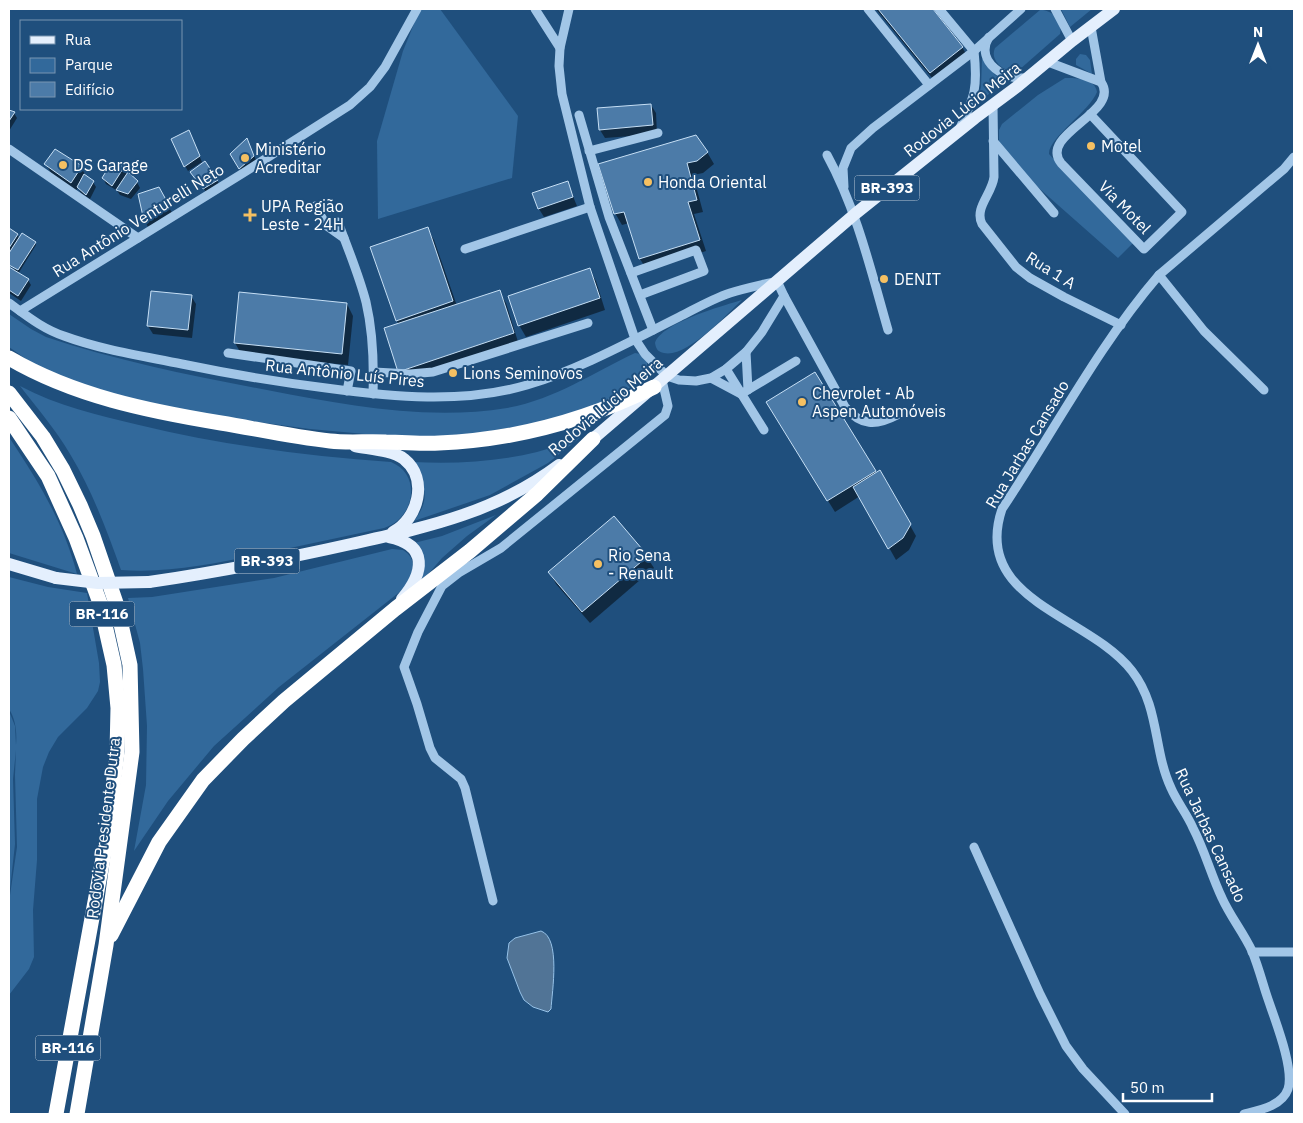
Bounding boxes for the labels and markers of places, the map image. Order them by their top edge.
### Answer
place label: Motel [1101,136,1142,156]
place label: Ministério Acreditar [255,139,326,177]
marker: Motel [1085,140,1097,152]
marker: Ministério Acreditar [239,152,251,164]
place label: DS Garage [73,155,148,175]
marker: DS Garage [57,159,69,171]
place label: Honda Oriental [658,172,767,192]
marker: Honda Oriental [642,176,654,188]
place label: UPA Região Leste - 24H [261,196,344,234]
marker: UPA Região Leste - 24H [243,208,257,222]
place label: DENIT [894,269,941,289]
marker: DENIT [878,273,890,285]
place label: Lions Seminovos [463,363,583,383]
marker: Lions Seminovos [447,367,459,379]
place label: Chevrolet - Ab Aspen Automóveis [812,383,946,421]
marker: Chevrolet - Ab Aspen Automóveis [796,396,808,408]
place label: Rio Sena - Renault [608,545,674,583]
marker: Rio Sena - Renault [592,558,604,570]

